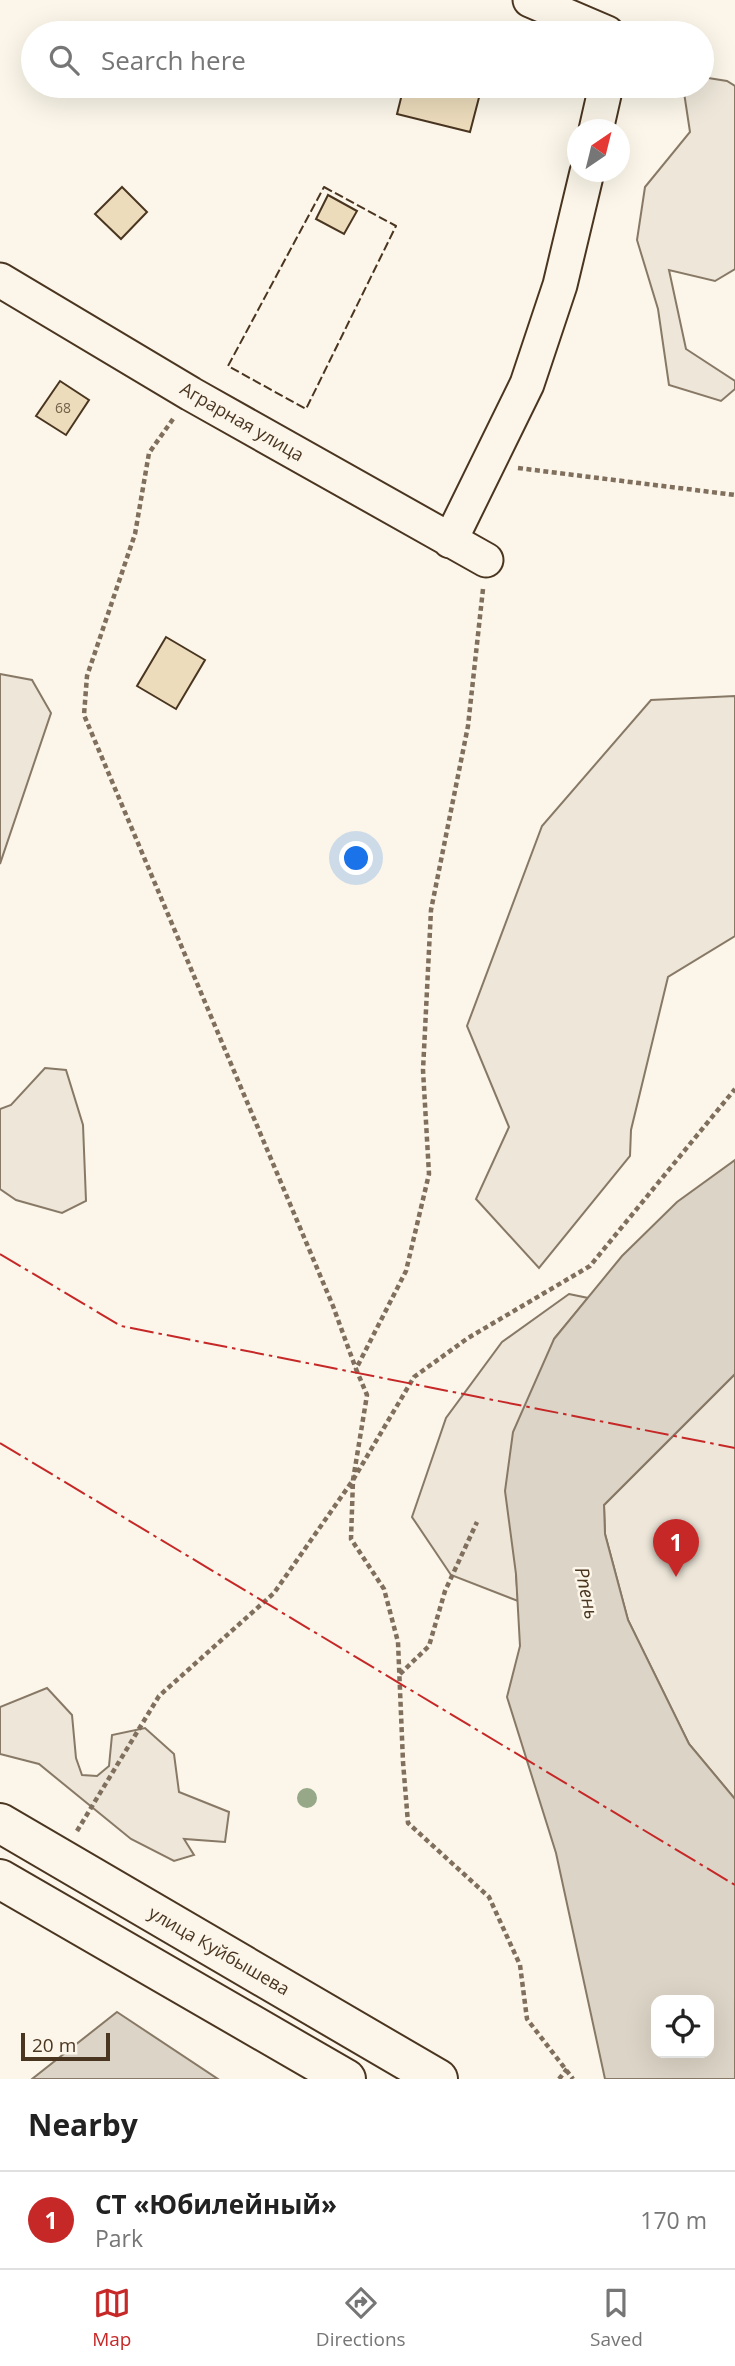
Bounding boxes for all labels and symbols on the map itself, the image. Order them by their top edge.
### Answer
north arrow [567,119,630,182]
street label: Аграрная улица [176,376,309,466]
house number: 68 [55,398,71,417]
your location [339,841,373,875]
pin: 1 [653,1519,699,1577]
water label: Рпень [569,1565,605,1621]
street label: улица Куйбышева [145,1900,294,2000]
scale bar [21,2030,110,2062]

